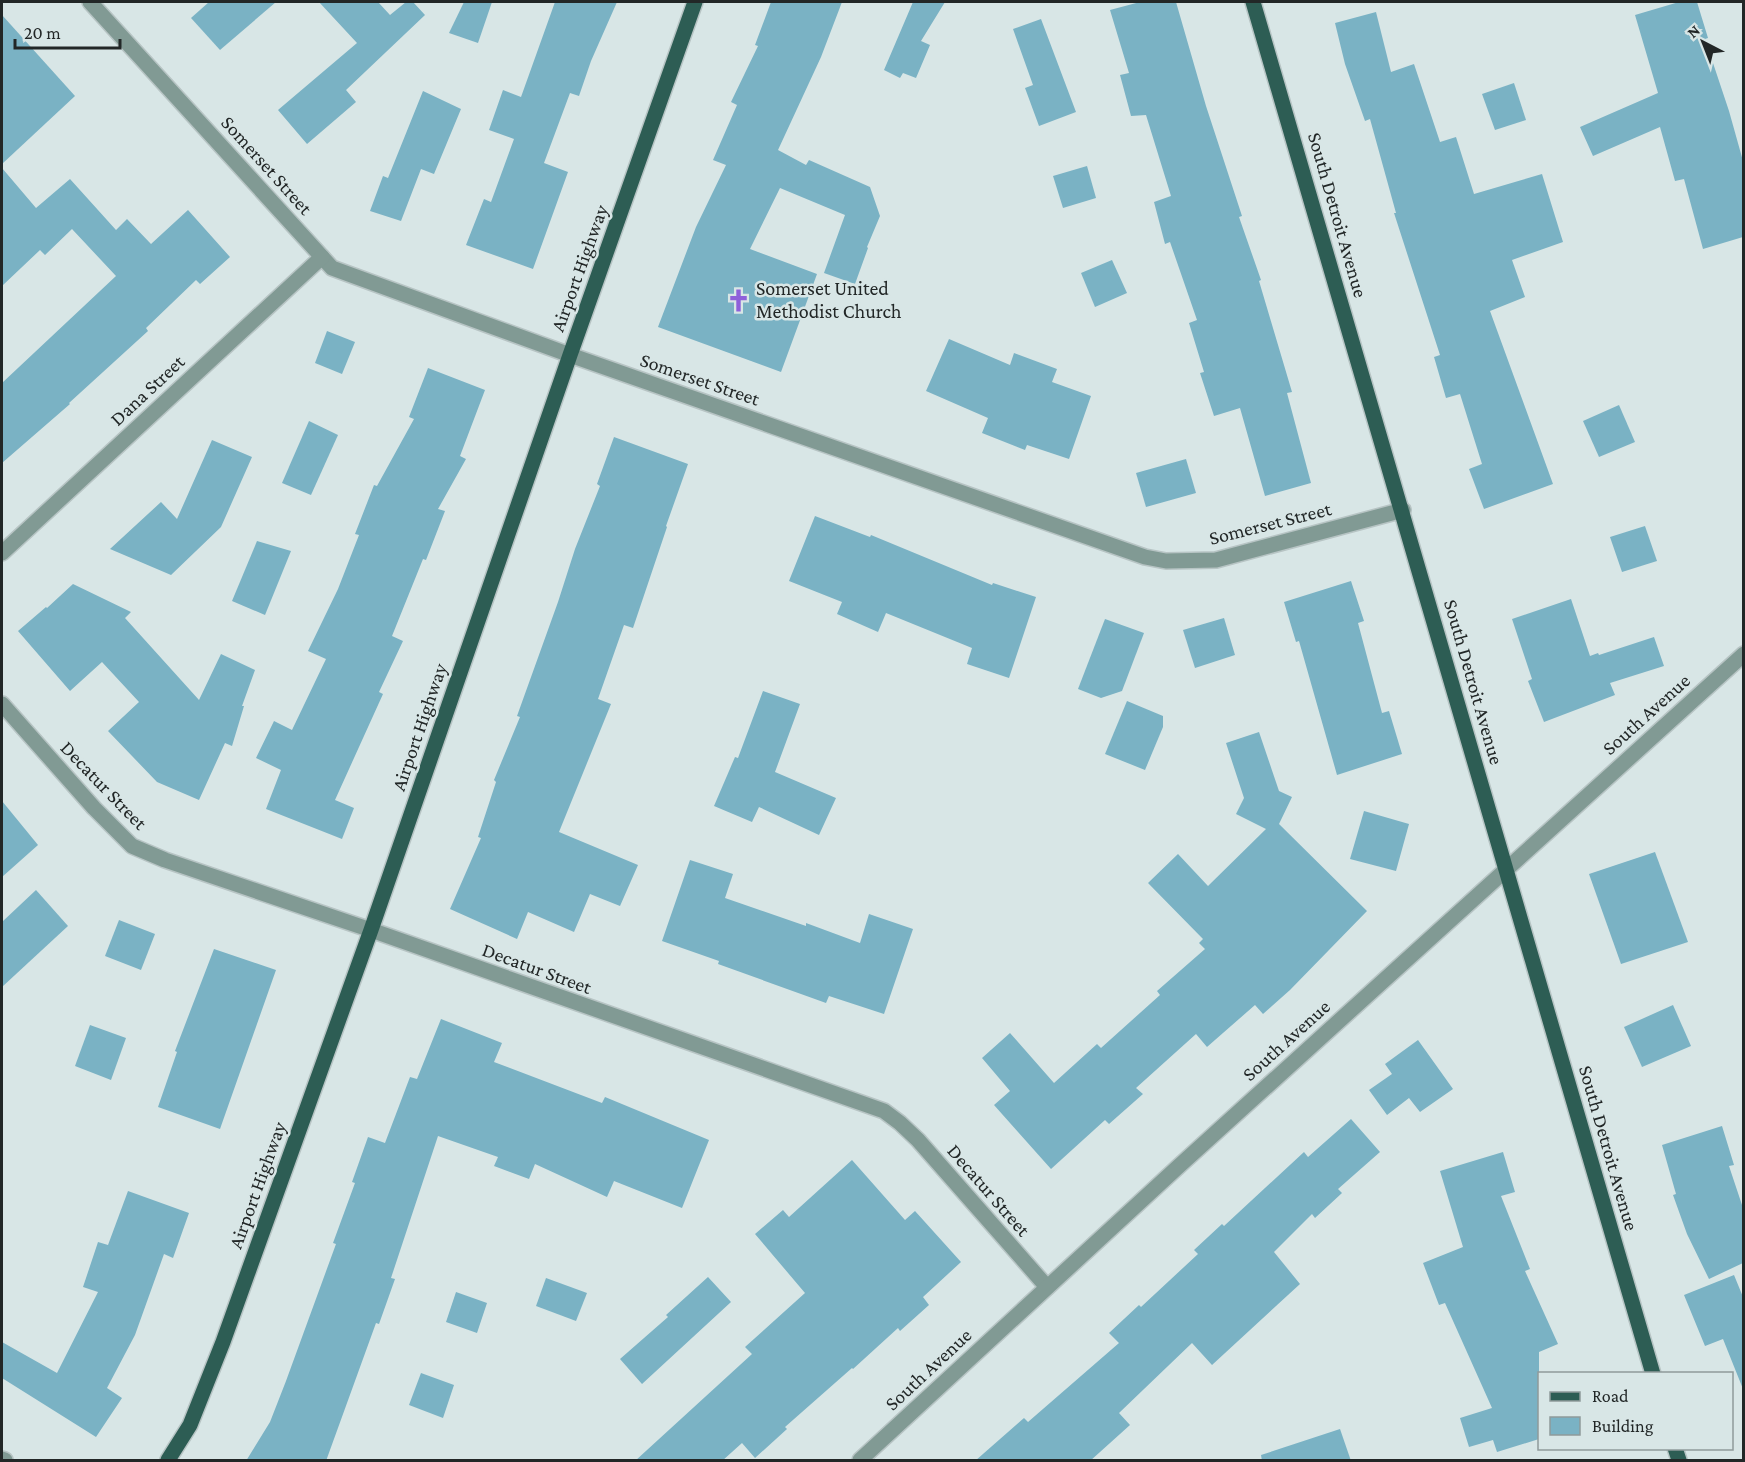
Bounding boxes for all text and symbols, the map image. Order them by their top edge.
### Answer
scale bar [15,12,120,50]
north arrow [1673,12,1733,72]
text: N [1684,21,1703,41]
text: 20 m [24,23,61,43]
street label: Somerset Street [217,111,317,219]
street label: South Detroit Avenue [1304,130,1372,300]
street label: Airport Highway [546,201,613,335]
place label: Somerset United Methodist Church [756,277,902,322]
church icon: Somerset United Methodist Church [725,287,751,313]
street label: Somerset Street [637,348,763,410]
street label: Dana Street [105,350,189,430]
street label: Somerset Street [1207,497,1334,549]
street label: South Detroit Avenue [1440,597,1508,767]
street label: Airport Highway [387,660,452,794]
street label: South Avenue [1598,669,1694,759]
street label: Decatur Street [56,736,152,834]
street label: Decatur Street [479,938,595,998]
street label: South Avenue [1238,995,1334,1085]
street label: South Detroit Avenue [1575,1063,1643,1233]
street label: Airport Highway [224,1118,291,1252]
street label: Decatur Street [943,1140,1035,1241]
street label: South Avenue [880,1323,976,1415]
legend [1538,1372,1733,1450]
text: Road [1592,1386,1629,1406]
text: Building [1592,1416,1654,1436]

